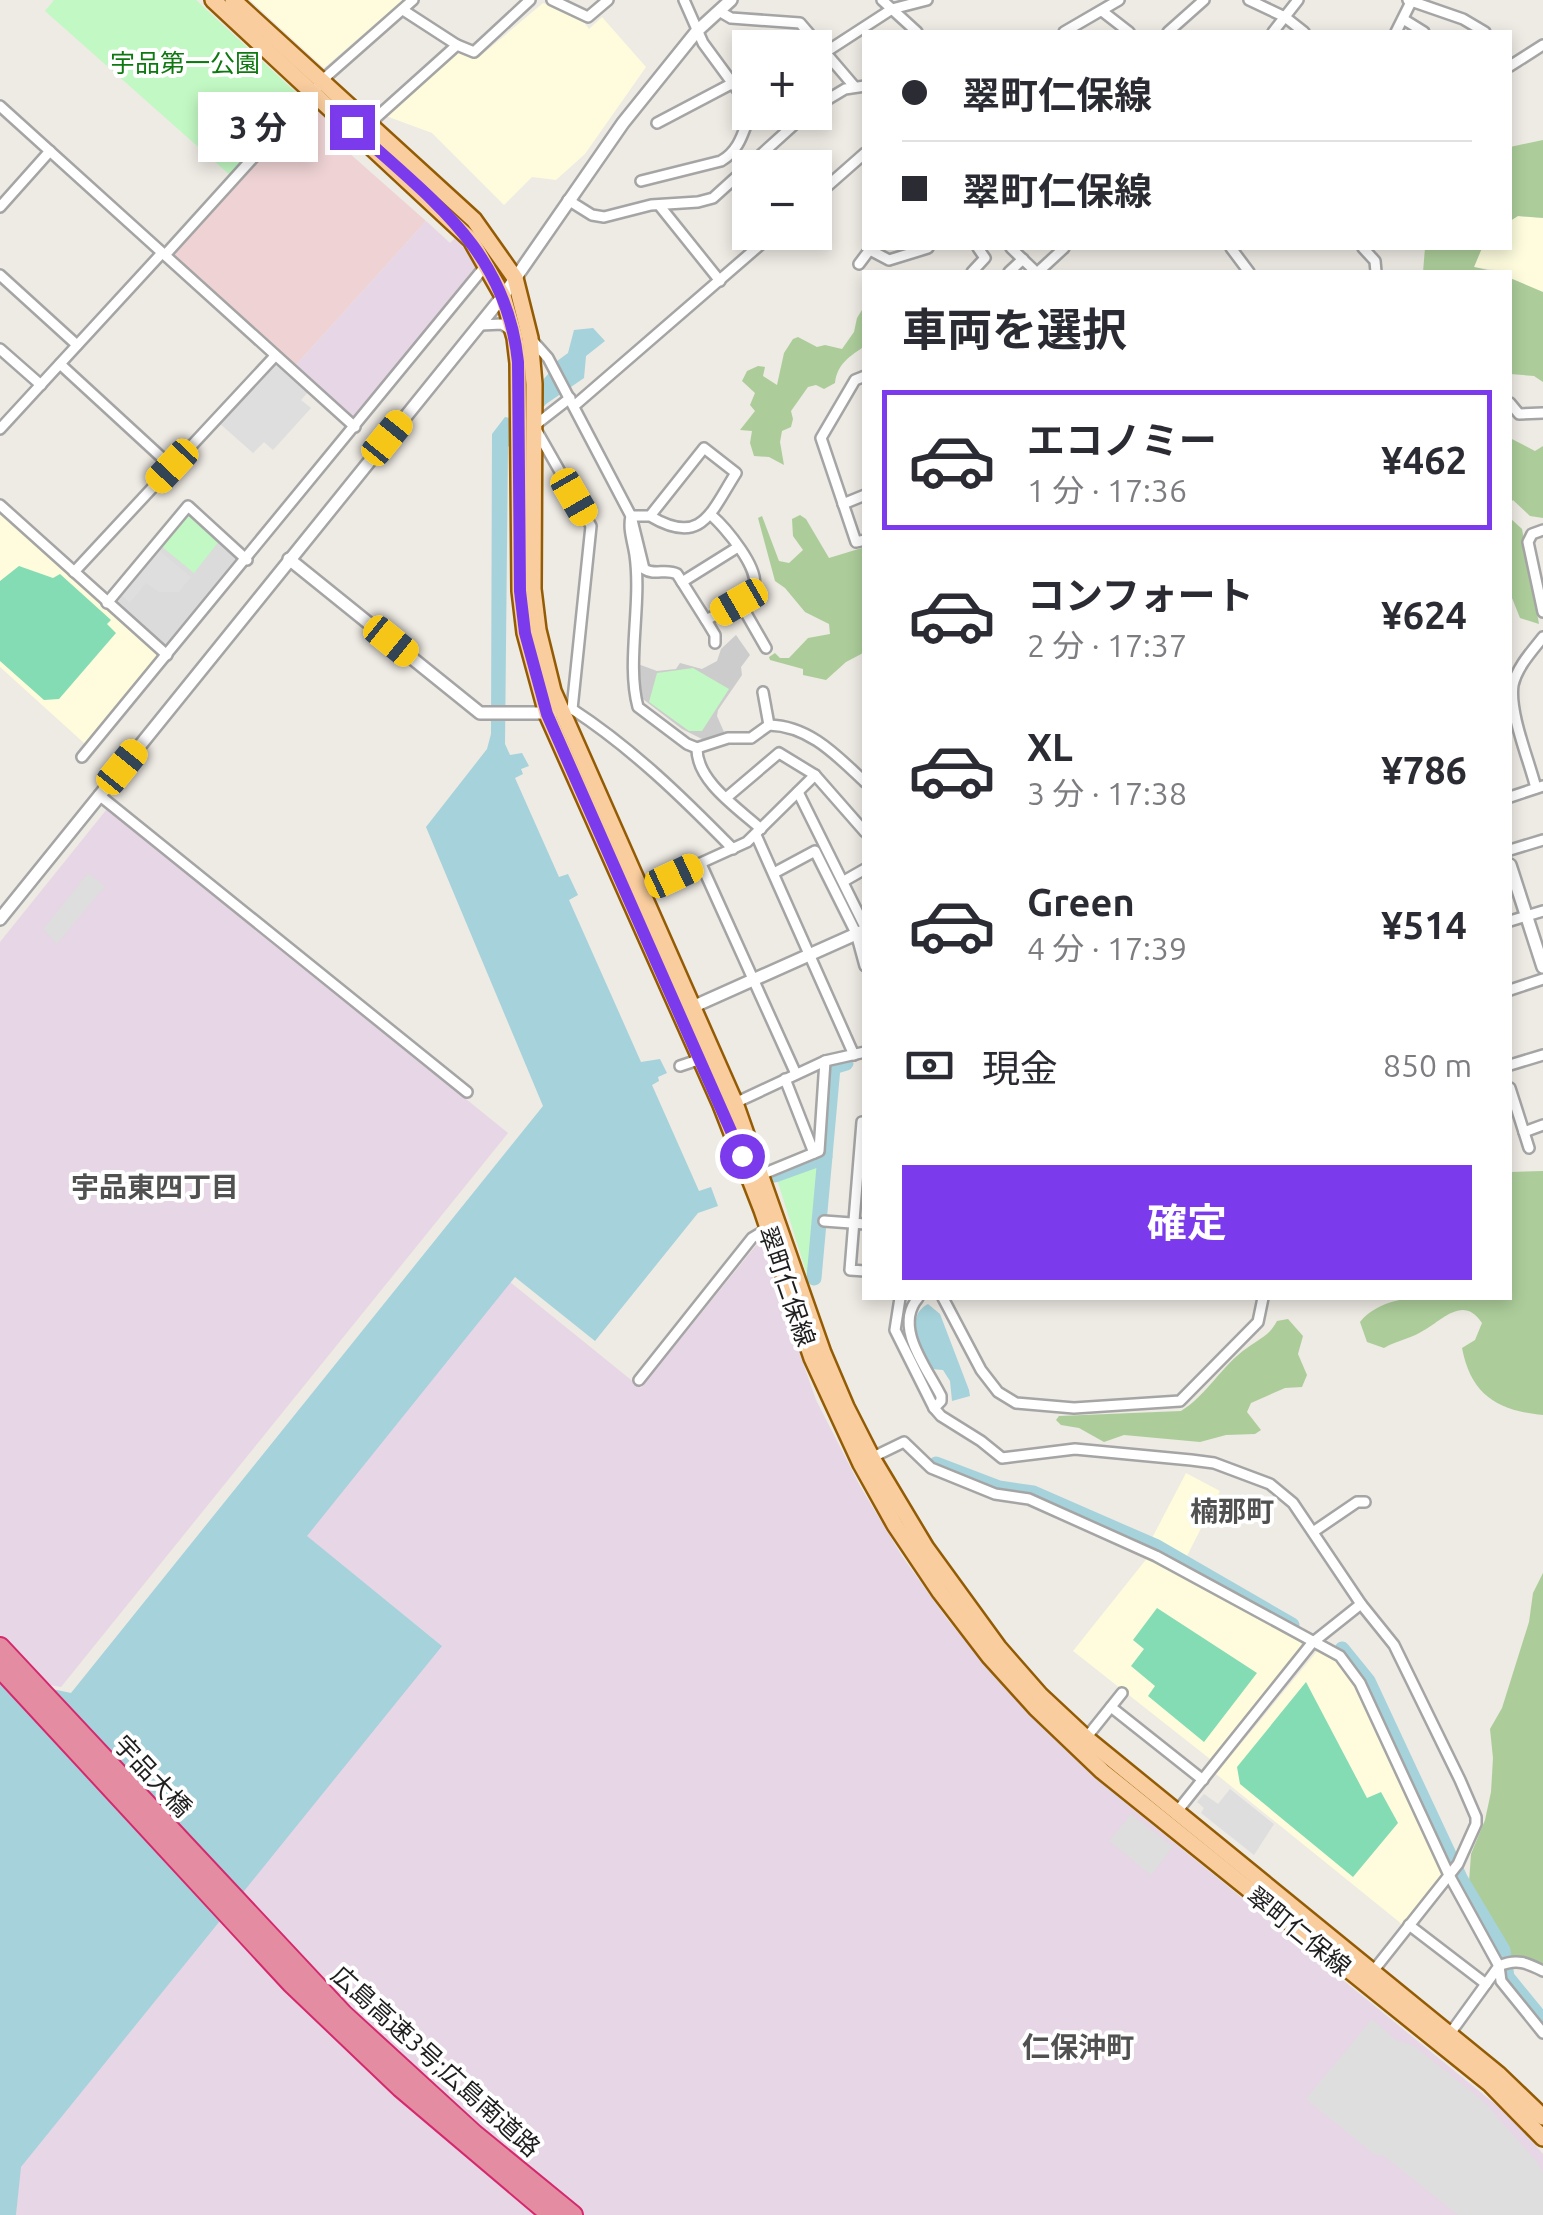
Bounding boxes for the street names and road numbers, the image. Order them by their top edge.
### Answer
street label: 翠町仁保線 [753,1222,821,1350]
street label: 宇品大橋 [109,1730,197,1822]
street label: 翠町仁保線 [1242,1881,1356,1981]
street label: 広島高速3号;広島南道路 [326,1960,546,2162]

